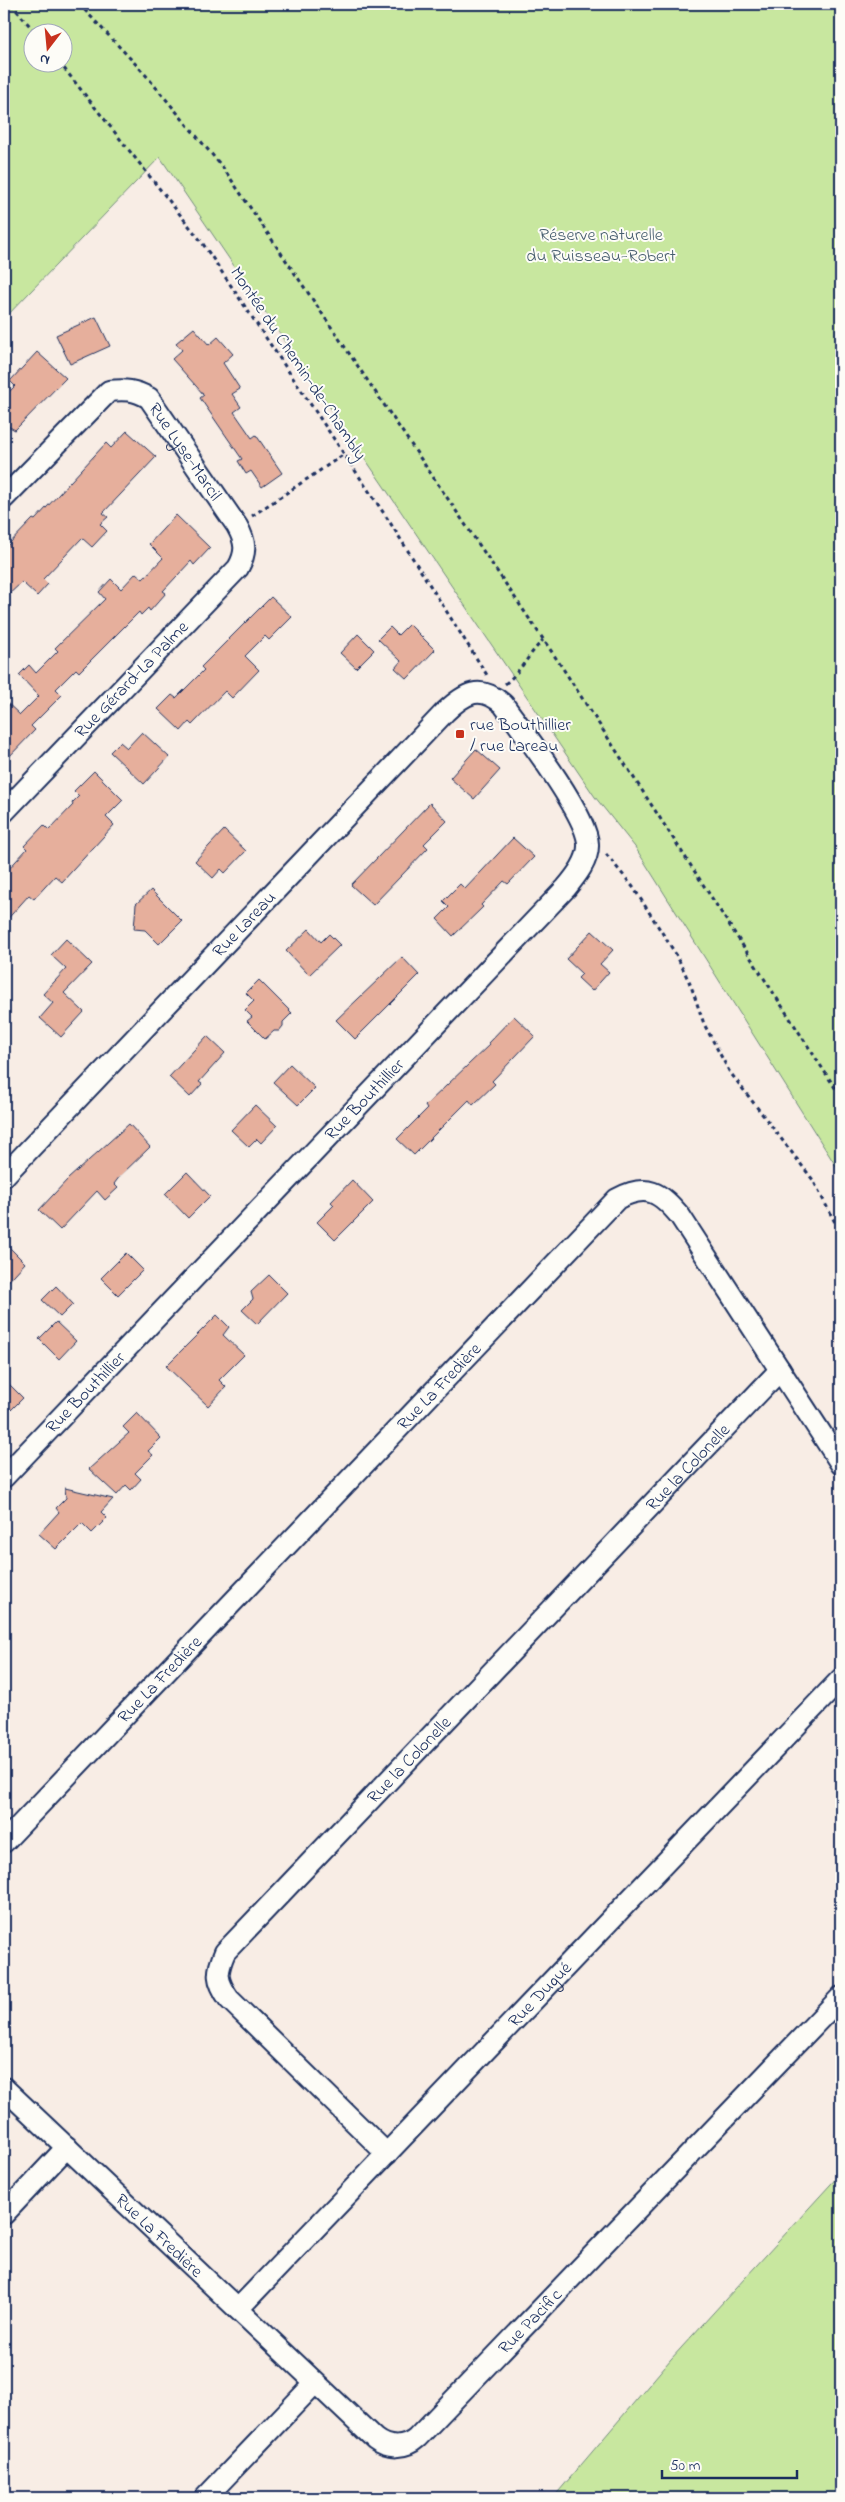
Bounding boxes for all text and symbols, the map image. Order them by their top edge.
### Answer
north arrow [22,22,72,72]
text: N [37,48,52,70]
park label: Réserve naturelle du Ruisseau-Robert [526,223,676,270]
street label: Montée du Chemin-de-Chambly [223,262,372,466]
street label: Rue Lyse-Marcil [141,398,227,507]
street label: Rue Gérard-La Palme [69,615,196,745]
place label: rue Bouthillier / rue Lareau [470,713,571,760]
marker: rue Bouthillier / rue Lareau [454,728,466,740]
street label: Rue Lareau [207,886,283,964]
street label: Rue Bouthillier [320,1053,412,1147]
street label: Rue La Fredière [392,1337,489,1437]
street label: Rue Bouthillier [41,1346,133,1440]
street label: Rue la Colonelle [641,1418,738,1518]
street label: Rue La Fredière [112,1630,210,1730]
street label: Rue la Colonelle [362,1710,459,1810]
street label: Rue Dugué [503,1956,580,2034]
street label: Rue La Fredière [108,2188,209,2285]
street label: Rue Pacific [493,2283,569,2361]
scale bar [662,2447,798,2479]
text: 50 m [670,2455,701,2477]

